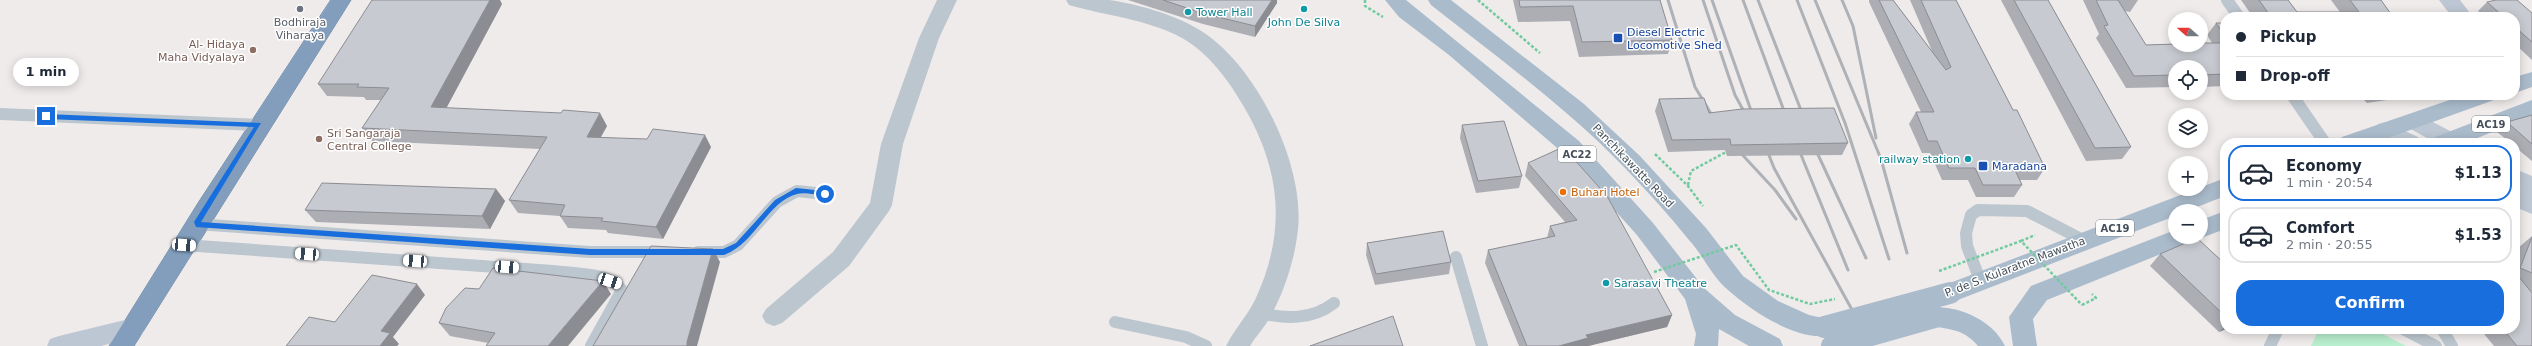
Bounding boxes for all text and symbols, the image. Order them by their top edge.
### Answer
marker: Bodhiraja Viharaya [295,4,305,14]
marker: John De Silva [1299,4,1309,14]
place label: Tower Hall [1195,6,1253,19]
marker: Tower Hall [1183,7,1193,17]
north arrow [2168,12,2208,52]
map controls [2168,12,2208,244]
place label: Bodhiraja Viharaya [274,16,326,42]
place label: John De Silva [1267,16,1340,29]
place label: Diesel Electric Locomotive Shed [1627,26,1722,52]
text: Pickup [2260,28,2316,46]
marker: Diesel Electric Locomotive Shed [1612,32,1624,44]
place label: Al- Hidaya Maha Vidyalaya [158,38,245,64]
marker: Al- Hidaya Maha Vidyalaya [248,45,258,55]
callout: 1 min [13,58,79,86]
button: locate [2168,60,2208,100]
text: 1 min [26,64,66,79]
text: Drop-off [2260,67,2330,85]
route end [37,107,55,125]
button: layers [2168,108,2208,148]
road number: AC19 [2472,116,2510,132]
street label: Panchikawatte Road [1590,122,1676,210]
place label: Sri Sangaraja Central College [327,127,412,153]
marker: Sri Sangaraja Central College [314,134,324,144]
road number: AC22 [1558,146,1596,162]
place label: railway station [1879,153,1960,166]
marker: railway station [1963,154,1973,164]
icon: car [2238,155,2274,191]
button: + [2168,156,2208,196]
text: Economy [2286,157,2362,175]
marker: Maradana [1977,160,1989,172]
place label: Maradana [1992,160,2047,173]
text: $1.13 [2455,164,2502,182]
text: 1 min · 20:54 [2286,175,2373,190]
route start [816,185,834,203]
place label: Buhari Hotel [1571,186,1639,199]
marker: Buhari Hotel [1558,187,1568,197]
button: − [2168,204,2208,244]
icon: car [2238,217,2274,253]
text: Comfort [2286,219,2354,237]
road number: AC19 [2096,220,2134,236]
text: $1.53 [2455,226,2502,244]
street label: P. de S. Kularatne Mawatha [1943,234,2087,300]
text: 2 min · 20:55 [2286,237,2373,252]
car [172,238,196,252]
car [295,247,319,261]
car [403,254,427,268]
car [495,260,519,274]
car [597,272,623,290]
place label: Sarasavi Theatre [1614,277,1707,290]
marker: Sarasavi Theatre [1601,278,1611,288]
button: Confirm [2236,280,2504,326]

